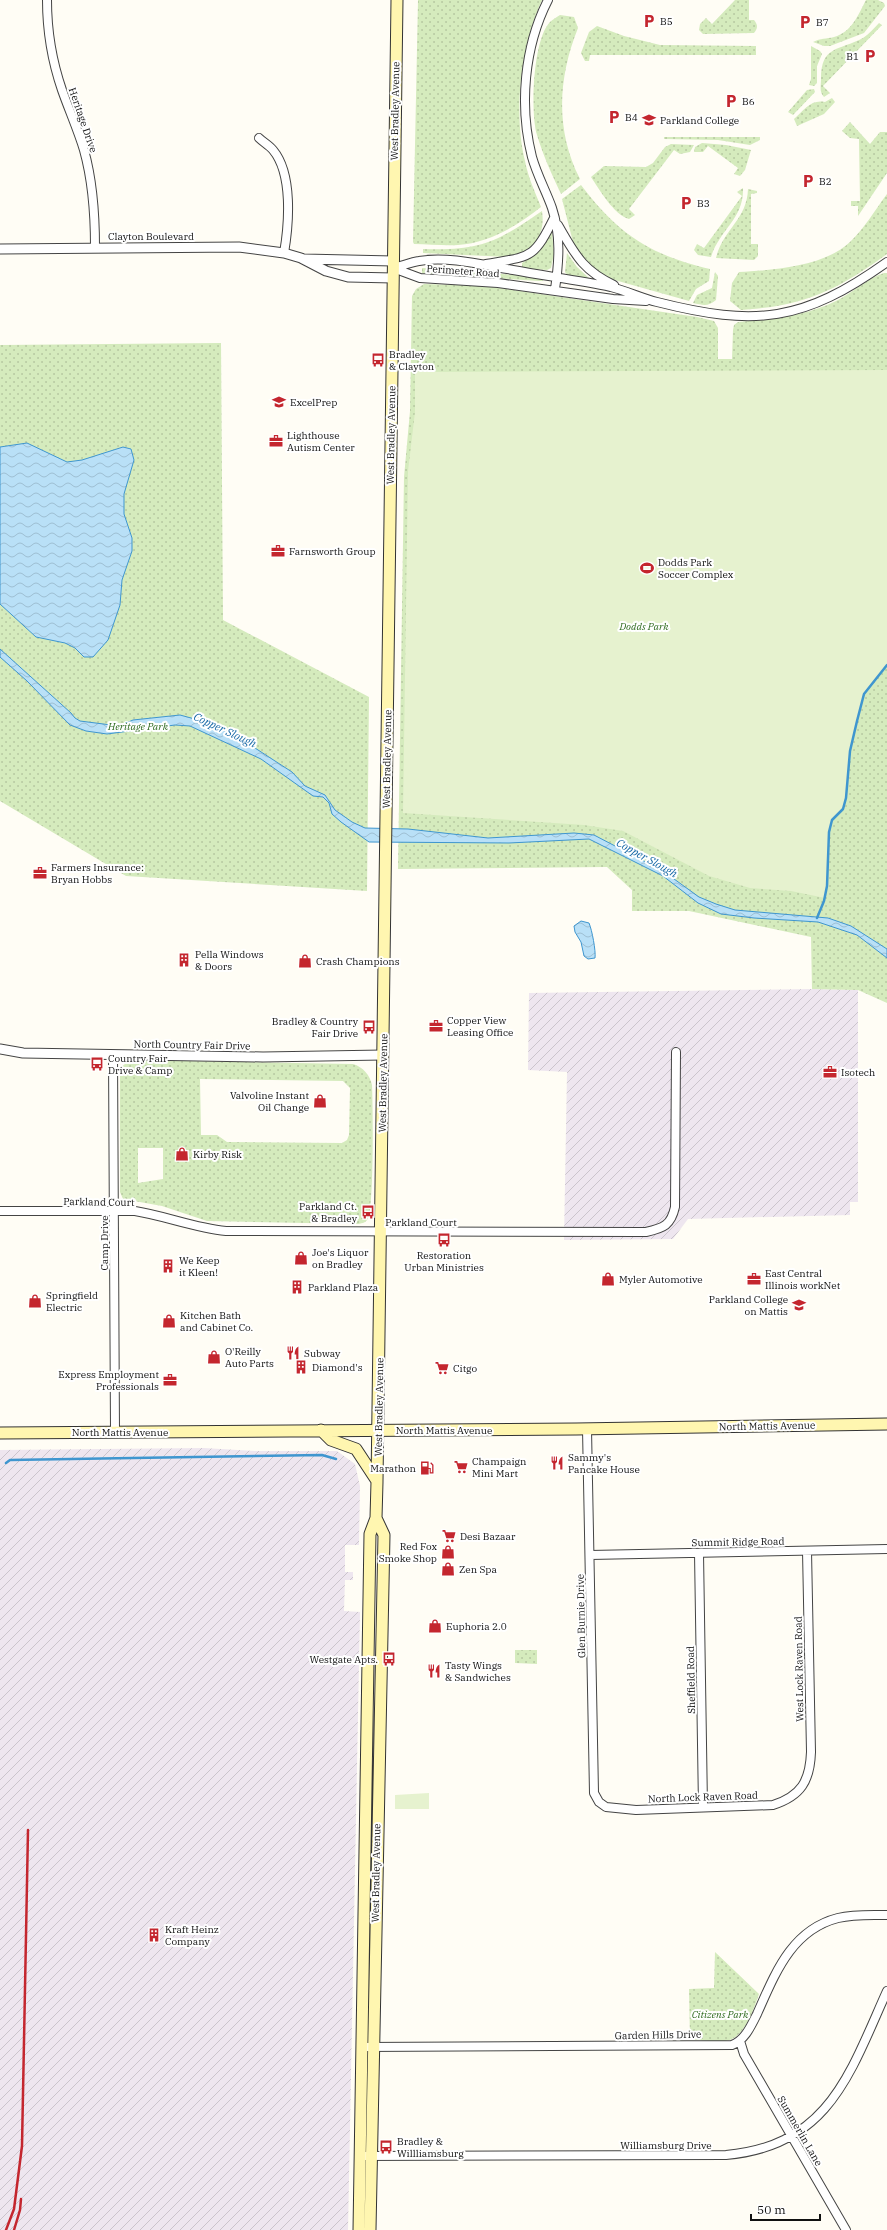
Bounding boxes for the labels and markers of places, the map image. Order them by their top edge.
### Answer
parking icon: B5 [641,13,657,29]
parking icon: B7 [797,14,813,30]
place label: B5 [660,15,673,28]
place label: B7 [816,16,829,29]
parking icon: B1 [862,48,878,64]
place label: B1 [846,50,859,63]
parking icon: B6 [723,93,739,109]
place label: B6 [742,95,755,108]
parking icon: B4 [606,109,622,125]
place label: B4 [625,111,638,124]
school or university icon: Parkland College [641,112,657,128]
place label: Parkland College [660,114,739,127]
parking icon: B2 [800,173,816,189]
place label: B2 [819,175,832,188]
parking icon: B3 [678,195,694,211]
place label: B3 [697,197,710,210]
place label: Bradley & Clayton [389,348,435,373]
bus stop icon: Bradley & Clayton [370,352,386,368]
school or university icon: ExcelPrep [271,394,287,410]
place label: ExcelPrep [290,396,337,409]
place label: Lighthouse Autism Center [287,429,355,454]
office icon: Lighthouse Autism Center [268,433,284,449]
office icon: Farnsworth Group [270,543,286,559]
place label: Farnsworth Group [289,545,376,558]
place label: Dodds Park Soccer Complex [658,556,734,581]
sports icon: Dodds Park Soccer Complex [639,560,655,576]
place label: Farmers Insurance: Bryan Hobbs [51,861,144,886]
office icon: Farmers Insurance: Bryan Hobbs [32,865,48,881]
place label: Pella Windows & Doors [195,948,264,973]
building icon: Pella Windows & Doors [176,952,192,968]
shop icon: Crash Champions [297,953,313,969]
place label: Crash Champions [316,955,400,968]
place label: Copper View Leasing Office [447,1014,513,1039]
place label: Bradley & Country Fair Drive [272,1015,359,1040]
office icon: Copper View Leasing Office [428,1018,444,1034]
bus stop icon: Bradley & Country Fair Drive [361,1019,377,1035]
place label: Country Fair Drive & Camp [108,1052,173,1077]
bus stop icon: Country Fair Drive & Camp [89,1056,105,1072]
office icon: Isotech [822,1064,838,1080]
place label: Isotech [841,1066,875,1079]
place label: Valvoline Instant Oil Change [230,1089,309,1114]
shop icon: Valvoline Instant Oil Change [312,1093,328,1109]
shop icon: Kirby Risk [174,1146,190,1162]
place label: Kirby Risk [193,1148,242,1161]
place label: Parkland Ct. & Bradley [299,1200,358,1225]
bus stop icon: Parkland Ct. & Bradley [360,1204,376,1220]
bus stop icon: Restoration Urban Ministries [436,1232,452,1248]
place label: Joe's Liquor on Bradley [312,1246,369,1271]
place label: Restoration Urban Ministries [404,1249,484,1274]
shop icon: Joe's Liquor on Bradley [293,1250,309,1266]
place label: We Keep it Kleen! [179,1254,220,1279]
building icon: We Keep it Kleen! [160,1258,176,1274]
place label: East Central Illinois workNet [765,1267,841,1292]
shop icon: Myler Automotive [600,1271,616,1287]
office icon: East Central Illinois workNet [746,1271,762,1287]
place label: Myler Automotive [619,1273,703,1286]
building icon: Parkland Plaza [289,1279,305,1295]
place label: Parkland Plaza [308,1281,379,1294]
place label: Springfield Electric [46,1289,98,1314]
shop icon: Springfield Electric [27,1293,43,1309]
place label: Parkland College on Mattis [709,1293,788,1318]
school or university icon: Parkland College on Mattis [791,1297,807,1313]
place label: Kitchen Bath and Cabinet Co. [180,1309,253,1334]
shop icon: Kitchen Bath and Cabinet Co. [161,1313,177,1329]
place label: O'Reilly Auto Parts [225,1345,274,1370]
restaurant icon: Subway [285,1345,301,1361]
place label: Subway [304,1347,341,1360]
shop icon: O'Reilly Auto Parts [206,1349,222,1365]
building icon: Diamond's [293,1359,309,1375]
supermarket icon: Citgo [434,1360,450,1376]
place label: Diamond's [312,1361,363,1374]
place label: Citgo [453,1362,477,1375]
place label: Express Employment Professionals [58,1368,159,1393]
office icon: Express Employment Professionals [162,1372,178,1388]
place label: Sammy's Pancake House [568,1451,640,1476]
place label: Champaign Mini Mart [472,1455,527,1480]
restaurant icon: Sammy's Pancake House [549,1455,565,1471]
supermarket icon: Champaign Mini Mart [453,1459,469,1475]
fuel station icon: Marathon [419,1460,435,1476]
place label: Marathon [370,1462,417,1475]
supermarket icon: Desi Bazaar [441,1528,457,1544]
place label: Desi Bazaar [460,1530,516,1543]
place label: Red Fox Smoke Shop [379,1540,437,1565]
shop icon: Red Fox Smoke Shop [440,1544,456,1560]
shop icon: Zen Spa [440,1561,456,1577]
place label: Zen Spa [459,1563,497,1576]
shop icon: Euphoria 2.0 [427,1618,443,1634]
place label: Euphoria 2.0 [446,1620,507,1633]
bus stop icon: Westgate Apts. [381,1651,397,1667]
place label: Westgate Apts. [309,1653,378,1666]
place label: Tasty Wings & Sandwiches [445,1659,511,1684]
restaurant icon: Tasty Wings & Sandwiches [426,1663,442,1679]
place label: Kraft Heinz Company [165,1923,219,1948]
building icon: Kraft Heinz Company [146,1927,162,1943]
place label: Bradley & Willliamsburg [397,2135,464,2160]
bus stop icon: Bradley & Willliamsburg [378,2139,394,2155]

